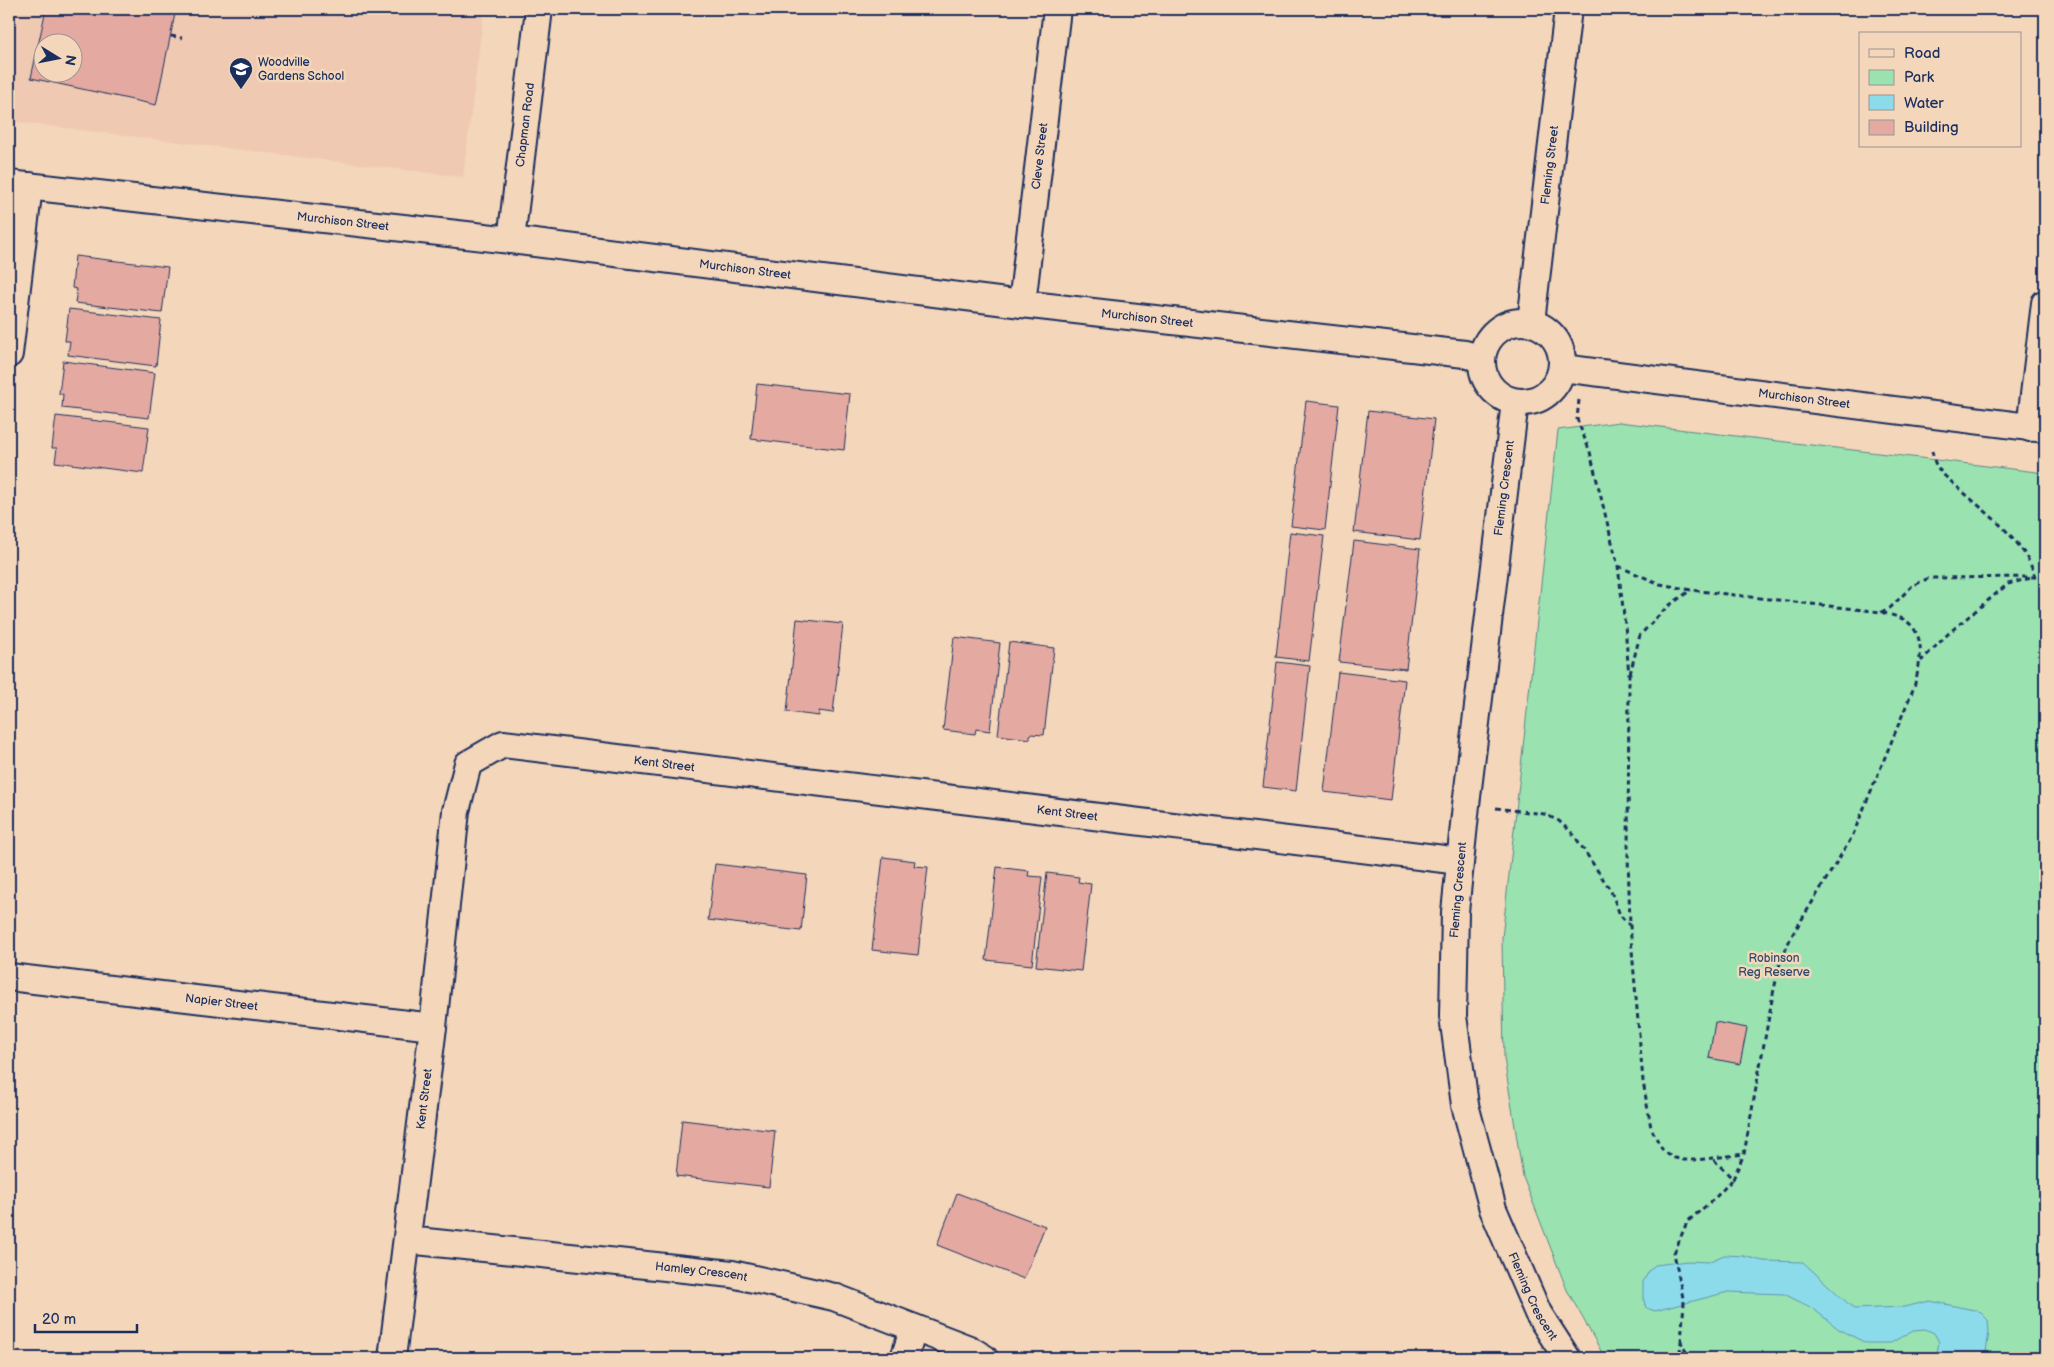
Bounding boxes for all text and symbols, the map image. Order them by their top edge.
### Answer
north arrow [32,32,82,82]
legend [1859,32,2022,148]
text: Road [1904,44,1940,63]
text: N [61,54,80,67]
place label: Woodville Gardens School [258,55,344,84]
school or university icon: Woodville Gardens School [228,56,254,90]
text: Park [1904,68,1935,87]
street label: Chapman Road [513,82,538,168]
text: Water [1904,94,1944,113]
text: Building [1904,118,1959,137]
street label: Cleve Street [1029,122,1051,190]
street label: Fleming Street [1538,125,1562,205]
street label: Murchison Street [296,209,390,234]
street label: Murchison Street [698,257,792,283]
street label: Murchison Street [1100,306,1194,331]
street label: Murchison Street [1757,386,1851,412]
street label: Fleming Crescent [1491,439,1518,537]
street label: Kent Street [633,753,696,775]
street label: Kent Street [1036,802,1099,825]
street label: Fleming Crescent [1447,841,1470,939]
park label: Robinson Reg Reserve [1738,951,1810,980]
street label: Napier Street [184,991,259,1014]
street label: Kent Street [413,1067,436,1130]
street label: Fleming Crescent [1505,1250,1561,1343]
street label: Hamley Crescent [654,1259,749,1285]
scale bar [35,1302,138,1334]
text: 20 m [42,1310,76,1329]

